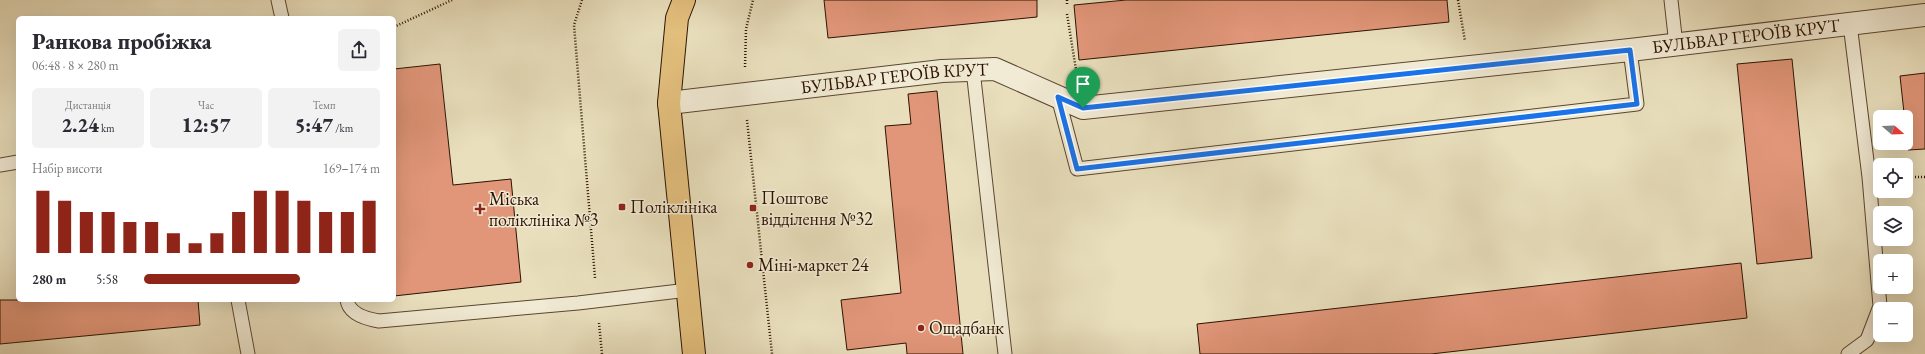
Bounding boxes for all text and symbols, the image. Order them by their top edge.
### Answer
street label: БУЛЬВАР ГЕРОЇВ КРУТ [1651,13,1842,58]
text: Ранкова пробіжка [32,27,212,56]
button: share [338,29,380,71]
text: 06:48 · 8 × 280 m [32,57,119,74]
street label: БУЛЬВАР ГЕРОЇВ КРУТ [799,57,990,98]
pin [1066,67,1100,108]
icon: arrive [1072,73,1094,95]
text: Дистанція [65,98,111,112]
text: Час [198,98,214,112]
text: Темп [313,98,335,112]
north arrow [1873,110,1913,150]
map controls [1873,110,1913,342]
text: 2.24 [61,112,99,138]
text: 12:57 [182,112,230,138]
text: 5:47 [295,112,333,138]
text: km [99,121,115,135]
text: /km [333,121,353,135]
button: locate [1873,158,1913,198]
text: Набір висоти [32,160,102,177]
text: 169–174 m [323,160,380,177]
place label: Поштове відділення №32 [761,186,873,230]
place label: Міська поліклініка №3 [489,187,598,231]
place label: Поліклініка [630,195,718,218]
marker: Поліклініка [617,202,627,212]
marker: Міська поліклініка №3 [474,203,486,215]
marker: Поштове відділення №32 [748,203,758,213]
button: layers [1873,206,1913,246]
place label: Міні-маркет 24 [758,253,869,276]
button: + [1873,254,1913,294]
marker: Міні-маркет 24 [745,260,755,270]
text: 280 m [32,271,66,288]
text: 5:58 [96,271,118,288]
button: − [1873,302,1913,342]
place label: Ощадбанк [929,316,1004,339]
marker: Ощадбанк [916,323,926,333]

